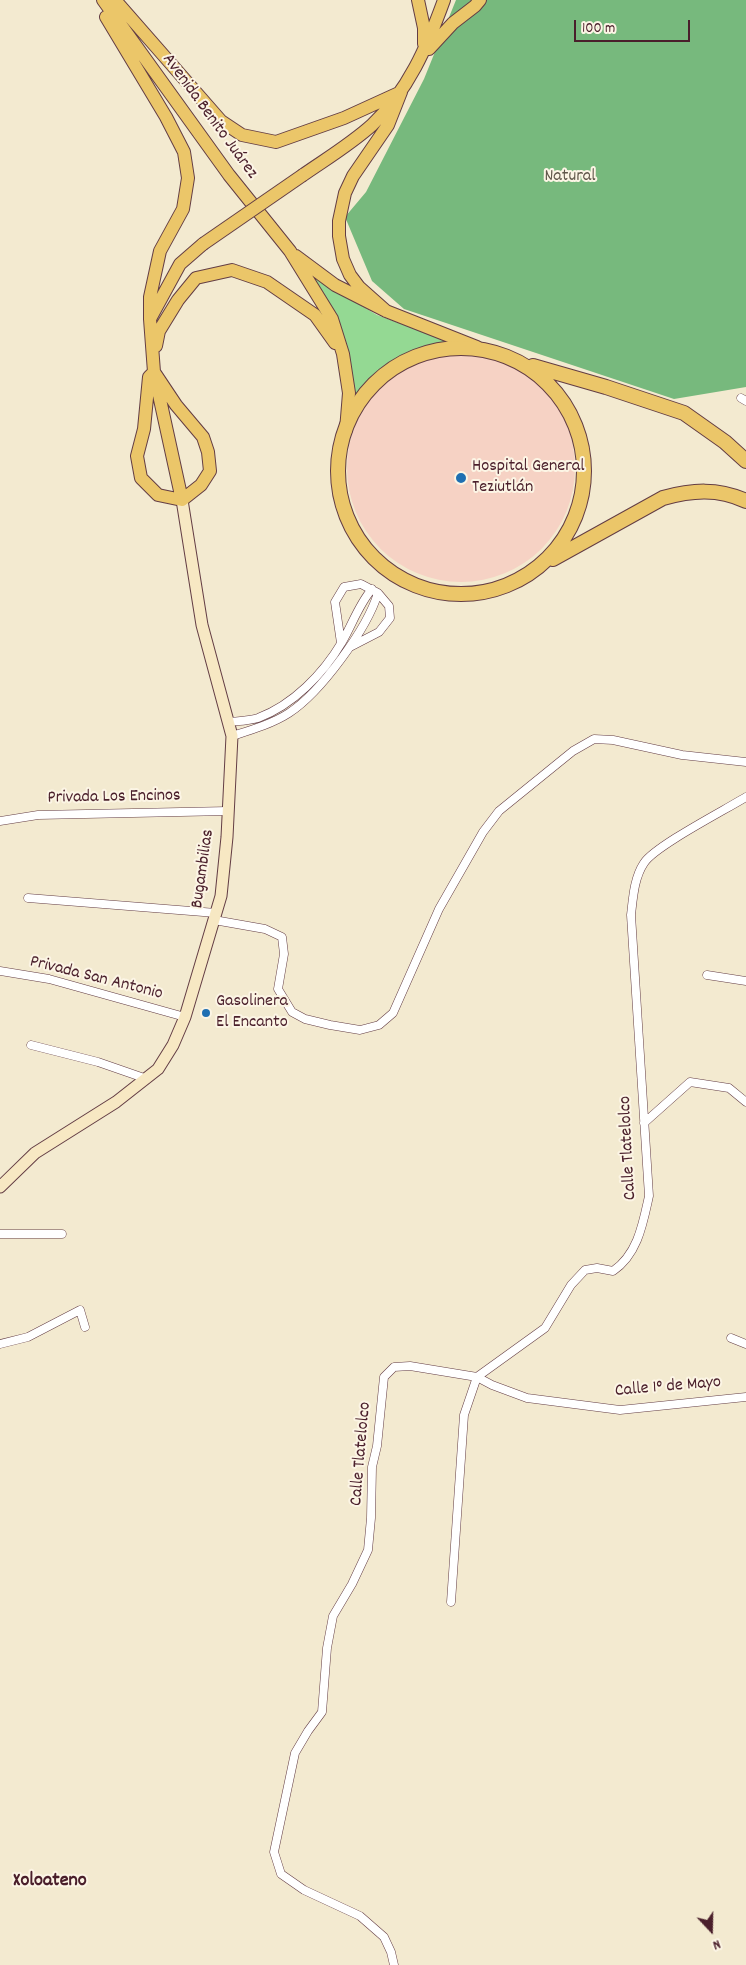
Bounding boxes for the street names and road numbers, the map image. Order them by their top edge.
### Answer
street label: Avenida Benito Juárez [156,50,262,184]
street label: Privada Los Encinos [47,786,181,810]
street label: Bugambilias [188,828,220,910]
street label: Privada San Antonio [27,952,165,1006]
street label: Calle Tlatelolco [615,1095,643,1201]
street label: Calle 1° de Mayo [614,1373,722,1403]
street label: Calle Tlatelolco [347,1401,377,1507]

